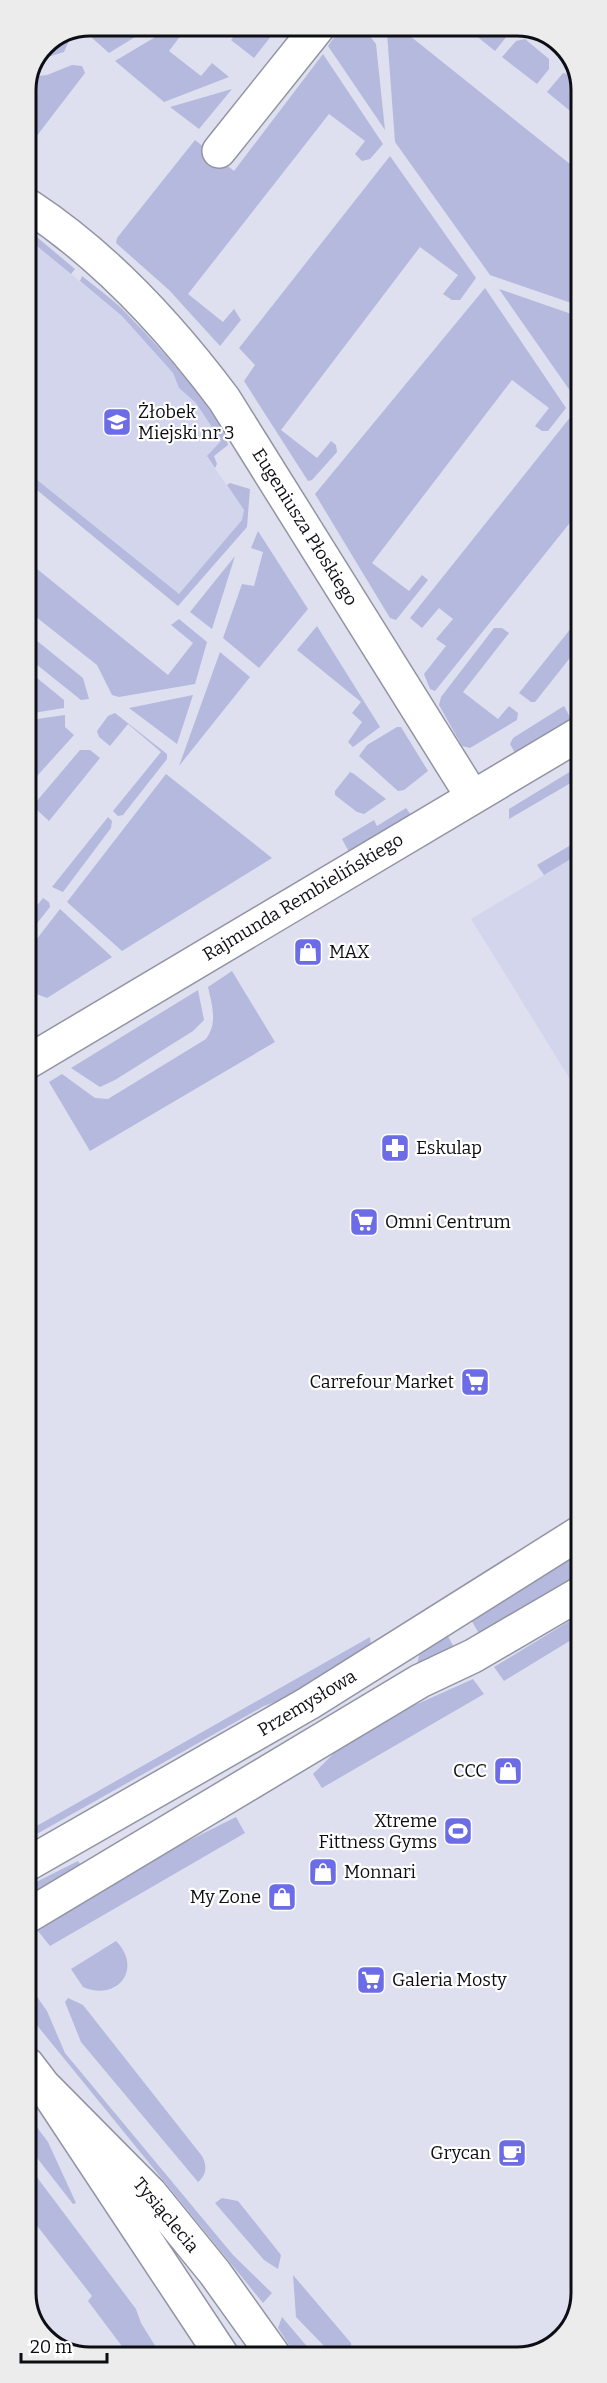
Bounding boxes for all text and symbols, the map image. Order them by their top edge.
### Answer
place label: Żłobek Miejski nr 3 [138,401,235,444]
school or university icon: Żłobek Miejski nr 3 [101,406,133,438]
street label: Eugeniusza Płoskiego [248,444,362,610]
street label: Rajmunda Rembielińskiego [199,828,407,966]
shop icon: MAX [292,936,324,968]
place label: MAX [329,941,370,963]
pharmacy icon: Eskulap [379,1132,411,1164]
place label: Eskulap [416,1137,482,1159]
supermarket icon: Omni Centrum [348,1206,380,1238]
place label: Omni Centrum [385,1211,511,1233]
supermarket icon: Carrefour Market [459,1366,491,1398]
place label: Carrefour Market [310,1371,454,1393]
street label: Przemysłowa [254,1665,360,1741]
shop icon: CCC [492,1755,524,1787]
place label: CCC [453,1760,487,1782]
place label: Xtreme Fittness Gyms [319,1810,437,1853]
sports icon: Xtreme Fittness Gyms [442,1815,474,1847]
shop icon: Monnari [307,1856,339,1888]
place label: Monnari [344,1861,416,1883]
shop icon: My Zone [266,1881,298,1913]
place label: My Zone [190,1886,261,1908]
supermarket icon: Galeria Mosty [355,1964,387,1996]
place label: Galeria Mosty [392,1969,507,1991]
cafe icon: Grycan [496,2137,528,2169]
place label: Grycan [430,2142,492,2164]
street label: Tysiąclecia [128,2173,204,2257]
scale bar [21,2326,106,2364]
text: 20 m [30,2336,72,2358]

